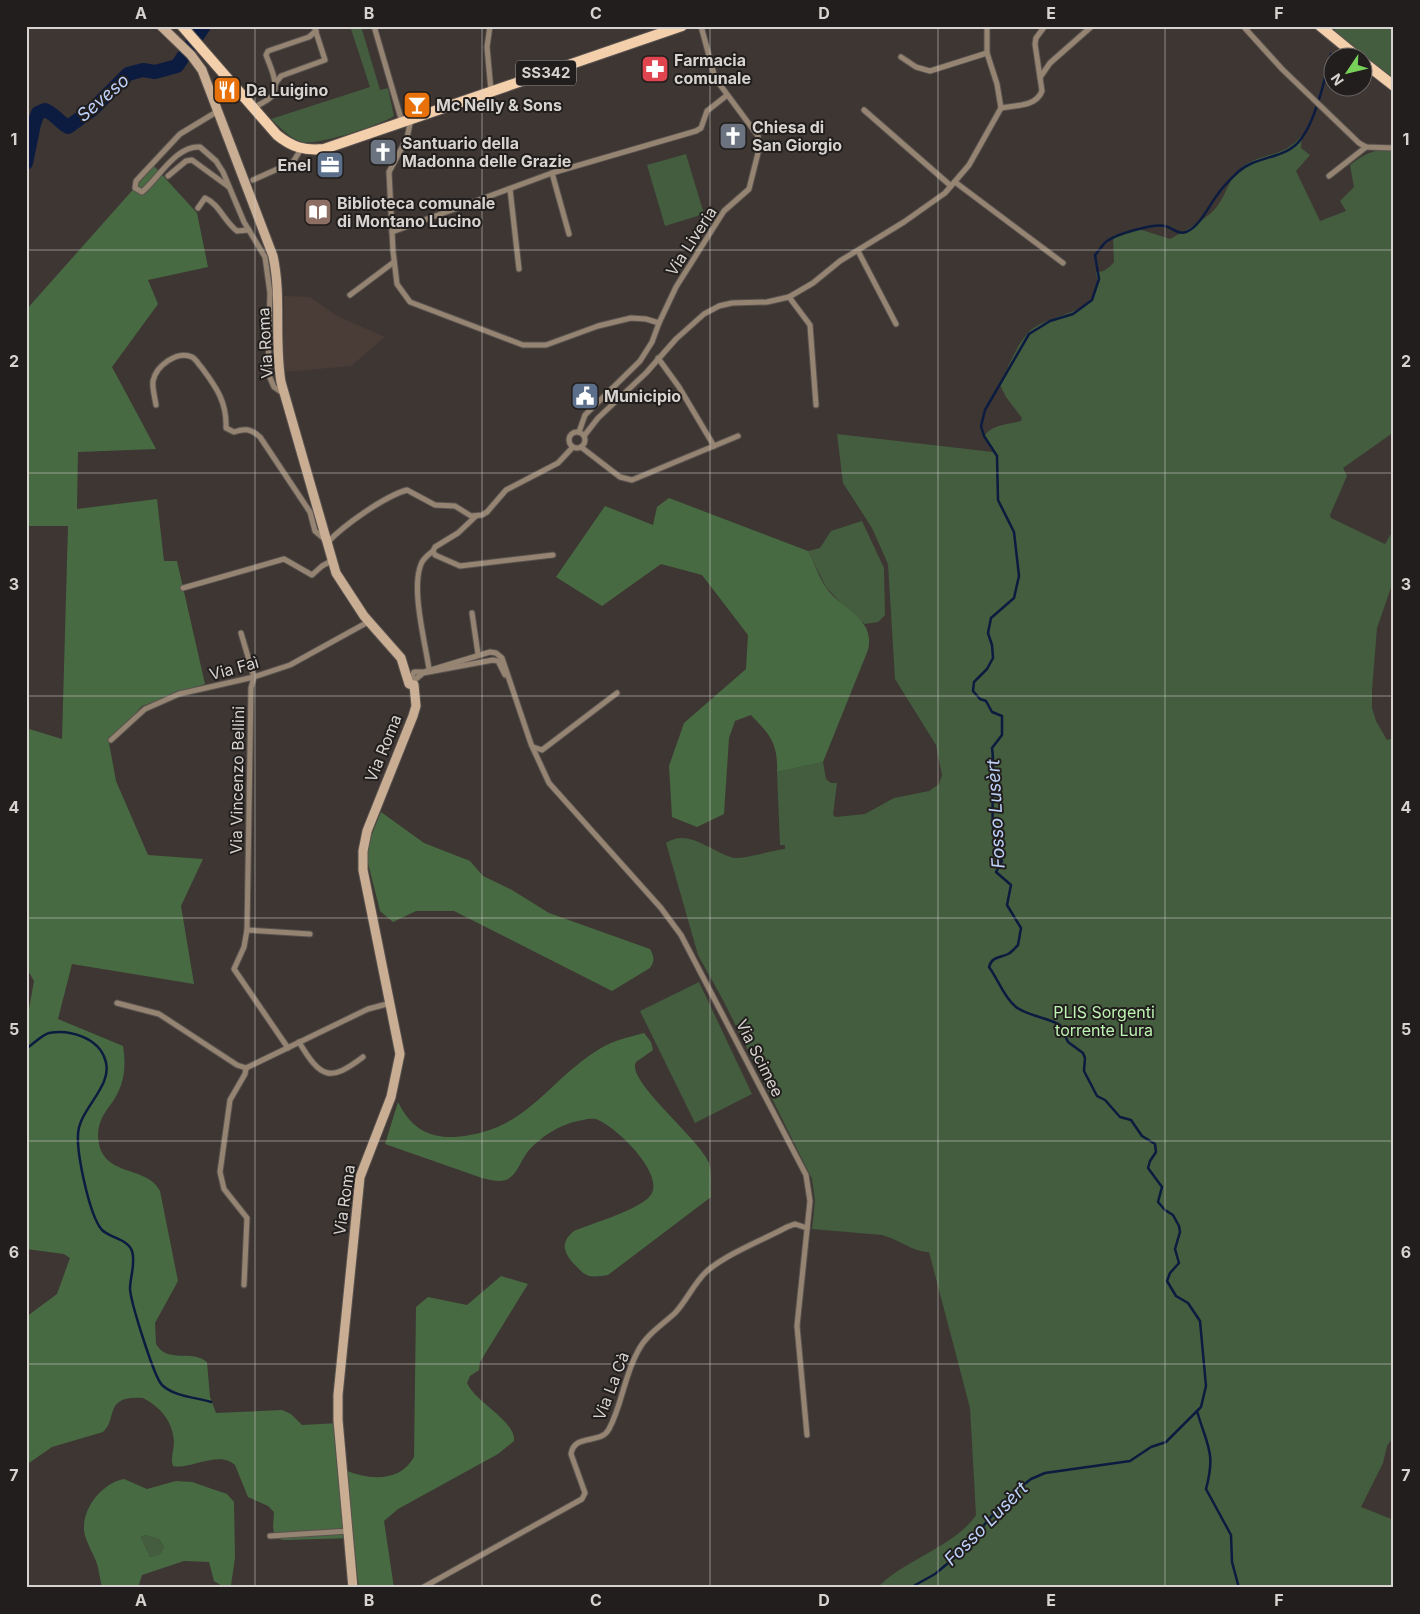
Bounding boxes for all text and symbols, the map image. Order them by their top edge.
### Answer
text: A [135,3,147,23]
text: B [364,3,374,23]
text: C [590,3,602,23]
text: D [818,3,830,23]
text: E [1046,3,1056,23]
text: F [1274,3,1284,23]
north arrow [1322,48,1372,98]
place label: Farmacia comunale [674,50,751,88]
pharmacy icon: Farmacia comunale [640,54,670,84]
road number: SS342 [516,60,576,86]
water label: Seveso [72,69,133,126]
text: N [1327,70,1347,89]
restaurant icon: Da Luigino [212,75,242,105]
place label: Da Luigino [246,80,328,100]
bar icon: Mc Nelly & Sons [402,90,432,120]
place label: Mc Nelly & Sons [436,95,562,115]
place label: Chiesa di San Giorgio [752,117,842,155]
church icon: Chiesa di San Giorgio [718,121,748,151]
text: 1 [11,129,17,149]
text: 1 [1403,129,1409,149]
place label: Santuario della Madonna delle Grazie [402,133,571,171]
church icon: Santuario della Madonna delle Grazie [368,137,398,167]
office icon: Enel [315,150,345,180]
place label: Enel [277,155,311,175]
place label: Biblioteca comunale di Montano Lucino [337,193,495,231]
library icon: Biblioteca comunale di Montano Lucino [303,197,333,227]
street label: Via Liveria [661,203,721,279]
street label: Via Roma [253,307,277,379]
text: 2 [9,351,19,371]
text: 2 [1401,351,1411,371]
public building icon: Municipio [570,381,600,411]
place label: Municipio [604,386,681,406]
text: 3 [9,574,19,594]
text: 3 [1401,574,1411,594]
street label: Via Faì [207,652,261,684]
street label: Via Vincenzo Bellini [226,706,248,854]
street label: Via Roma [360,711,406,785]
water label: Fosso Lusèrt [982,758,1009,869]
text: 4 [9,797,20,817]
text: 4 [1401,797,1412,817]
park label: PLIS Sorgenti torrente Lura [1053,1002,1155,1040]
street label: Via Scimee [732,1016,788,1100]
text: 5 [9,1019,19,1039]
text: 5 [1401,1019,1411,1039]
street label: Via Roma [329,1163,359,1237]
text: 6 [9,1242,19,1262]
text: 6 [1401,1242,1411,1262]
street label: Via La Cà [589,1349,633,1423]
text: 7 [9,1465,19,1485]
text: 7 [1401,1465,1411,1485]
water label: Fosso Lusèrt [940,1477,1032,1570]
text: A [135,1590,147,1610]
text: B [364,1590,374,1610]
text: C [590,1590,602,1610]
text: D [818,1590,830,1610]
text: E [1046,1590,1056,1610]
text: F [1274,1590,1284,1610]

